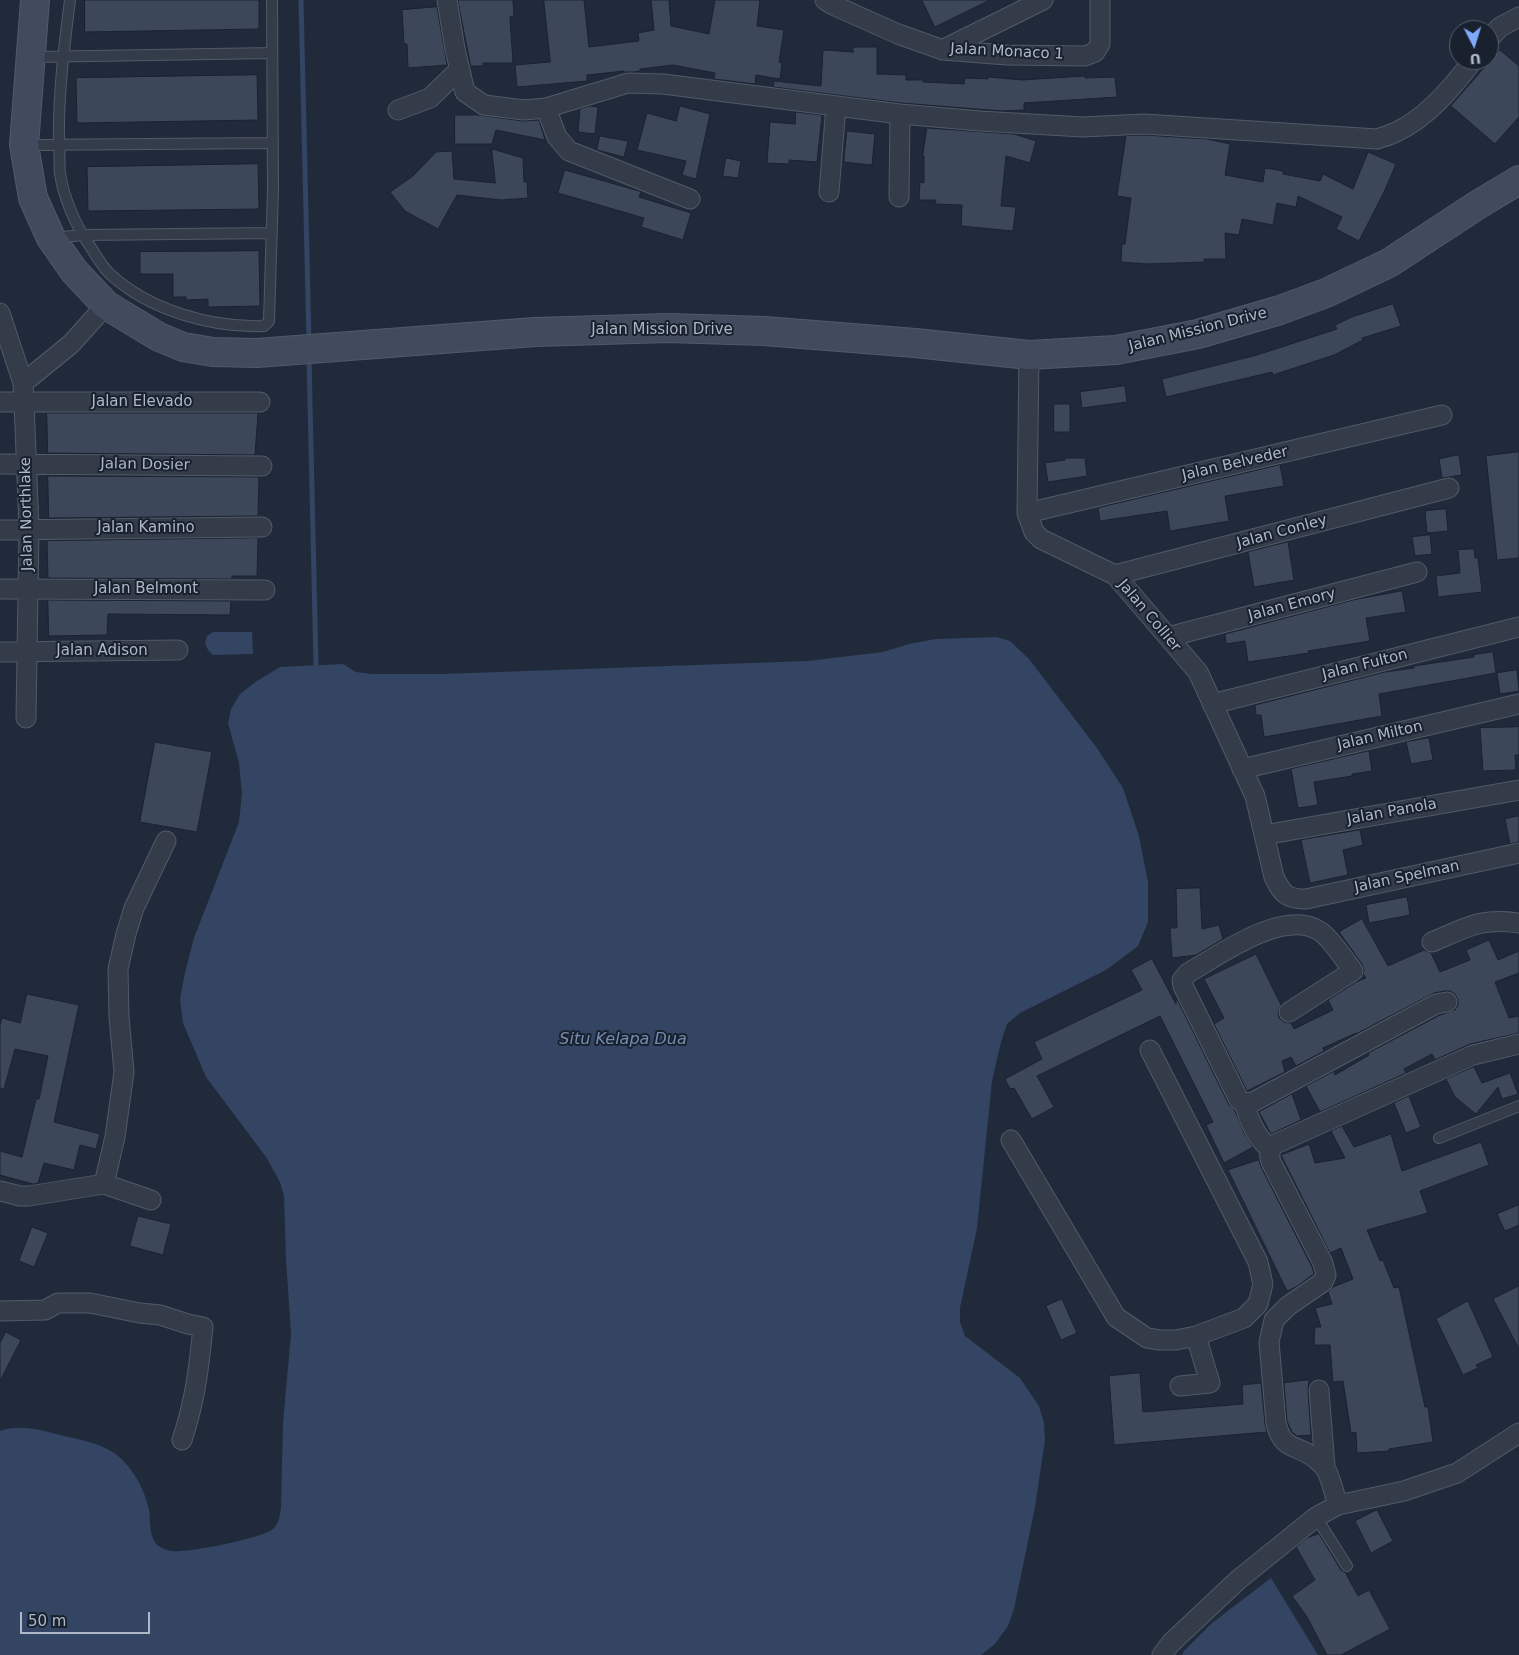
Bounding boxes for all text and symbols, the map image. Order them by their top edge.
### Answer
north arrow [1449,20,1499,70]
street label: Jalan Monaco 1 [950,40,1064,64]
text: U [1469,50,1482,67]
street label: Jalan Mission Drive [1127,304,1269,356]
street label: Jalan Mission Drive [591,321,733,339]
street label: Jalan Elevado [92,393,192,411]
street label: Jalan Belveder [1180,443,1290,485]
street label: Jalan Dosier [100,455,190,475]
street label: Jalan Northlake [17,457,37,571]
street label: Jalan Conley [1235,511,1329,553]
street label: Jalan Kamino [97,519,195,537]
street label: Jalan Collier [1114,576,1184,656]
street label: Jalan Belmont [94,580,198,598]
street label: Jalan Emory [1246,585,1338,625]
street label: Jalan Adison [56,642,148,660]
street label: Jalan Fulton [1320,646,1410,684]
street label: Jalan Milton [1336,717,1424,755]
street label: Jalan Panola [1346,795,1438,829]
street label: Jalan Spelman [1353,857,1461,897]
water label: Situ Kelapa Dua [559,1030,687,1050]
scale bar [22,1602,152,1634]
text: 50 m [28,1612,66,1630]

